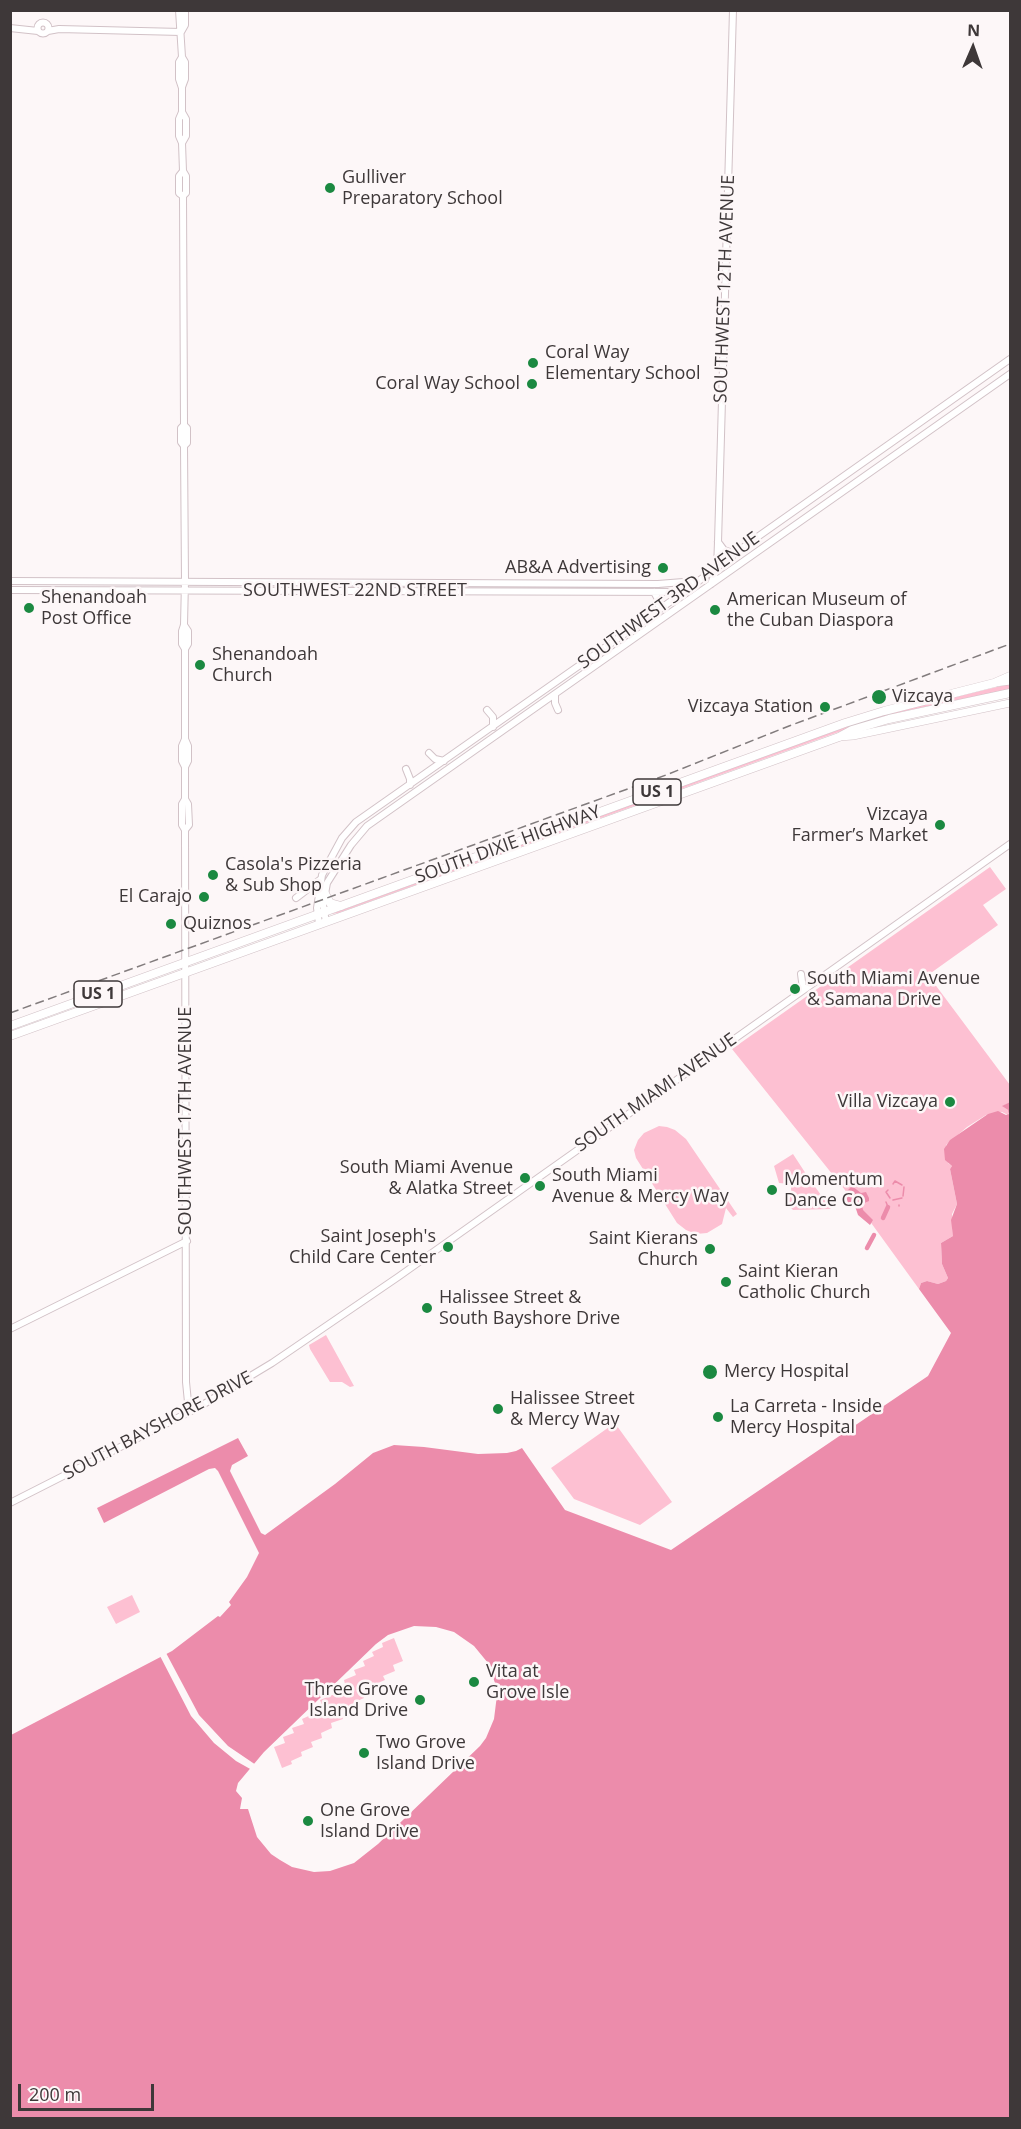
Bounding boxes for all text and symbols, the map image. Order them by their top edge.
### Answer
north arrow [943,18,1003,78]
text: N [967,19,981,41]
place label: Gulliver Preparatory School [342,167,503,210]
street label: SOUTHWEST 12TH AVENUE [710,174,740,404]
marker: Gulliver Preparatory School [323,181,337,195]
place label: Coral Way Elementary School [545,342,701,385]
marker: Coral Way Elementary School [526,356,540,370]
place label: Coral Way School [375,373,520,395]
marker: Coral Way School [525,377,539,391]
street label: SOUTHWEST 3RD AVENUE [574,528,764,674]
place label: AB&A Advertising [505,557,651,579]
marker: AB&A Advertising [656,561,670,575]
street label: SOUTHWEST 22ND STREET [243,580,467,602]
place label: Shenandoah Post Office [41,587,147,630]
place label: American Museum of the Cuban Diaspora [727,589,907,632]
marker: Shenandoah Post Office [22,601,36,615]
marker: American Museum of the Cuban Diaspora [708,603,722,617]
place label: Shenandoah Church [212,644,318,686]
marker: Shenandoah Church [193,658,207,672]
place label: Vizcaya [892,686,953,708]
marker: Vizcaya [870,688,888,706]
place label: Vizcaya Station [688,696,813,718]
marker: Vizcaya Station [818,700,832,714]
road number: US 1 [633,779,681,805]
street label: SOUTH DIXIE HIGHWAY [412,801,604,889]
place label: Vizcaya Farmer’s Market [791,804,928,846]
marker: Vizcaya Farmer’s Market [933,818,947,832]
place label: Casola's Pizzeria & Sub Shop [225,854,362,896]
marker: Casola's Pizzeria & Sub Shop [206,868,220,882]
place label: El Carajo [119,886,192,908]
marker: El Carajo [197,890,211,904]
place label: Quiznos [183,913,251,935]
marker: Quiznos [164,917,178,931]
place label: South Miami Avenue & Samana Drive [807,968,980,1010]
road number: US 1 [74,981,122,1007]
marker: South Miami Avenue & Samana Drive [788,982,802,996]
street label: SOUTHWEST 17TH AVENUE [175,1007,197,1235]
street label: SOUTH MIAMI AVENUE [571,1029,741,1157]
place label: Villa Vizcaya [838,1091,938,1113]
marker: Villa Vizcaya [943,1095,957,1109]
place label: South Miami Avenue & Alatka Street [340,1157,513,1200]
place label: South Miami Avenue & Mercy Way [552,1165,729,1208]
place label: Momentum Dance Co [784,1169,883,1212]
marker: South Miami Avenue & Alatka Street [518,1171,532,1185]
marker: South Miami Avenue & Mercy Way [533,1179,547,1193]
marker: Momentum Dance Co [765,1183,779,1197]
place label: Saint Joseph's Child Care Center [289,1226,436,1268]
place label: Saint Kierans Church [589,1228,698,1270]
marker: Saint Joseph's Child Care Center [441,1240,455,1254]
marker: Saint Kierans Church [703,1242,717,1256]
place label: Saint Kieran Catholic Church [738,1261,870,1304]
marker: Saint Kieran Catholic Church [719,1275,733,1289]
place label: Halissee Street & South Bayshore Drive [439,1287,620,1330]
marker: Halissee Street & South Bayshore Drive [420,1301,434,1315]
place label: Mercy Hospital [724,1361,849,1383]
marker: Mercy Hospital [701,1363,719,1381]
street label: SOUTH BAYSHORE DRIVE [60,1367,256,1485]
place label: Halissee Street & Mercy Way [510,1388,635,1430]
place label: La Carreta - Inside Mercy Hospital [730,1396,882,1438]
marker: Halissee Street & Mercy Way [491,1402,505,1416]
marker: La Carreta - Inside Mercy Hospital [711,1410,725,1424]
place label: Vita at Grove Isle [486,1661,569,1704]
marker: Vita at Grove Isle [467,1675,481,1689]
place label: Three Grove Island Drive [304,1679,408,1722]
marker: Three Grove Island Drive [413,1693,427,1707]
place label: Two Grove Island Drive [376,1732,475,1774]
marker: Two Grove Island Drive [357,1746,371,1760]
place label: One Grove Island Drive [320,1800,419,1842]
marker: One Grove Island Drive [301,1814,315,1828]
scale bar [21,2072,158,2110]
text: 200 m [29,2082,81,2106]

